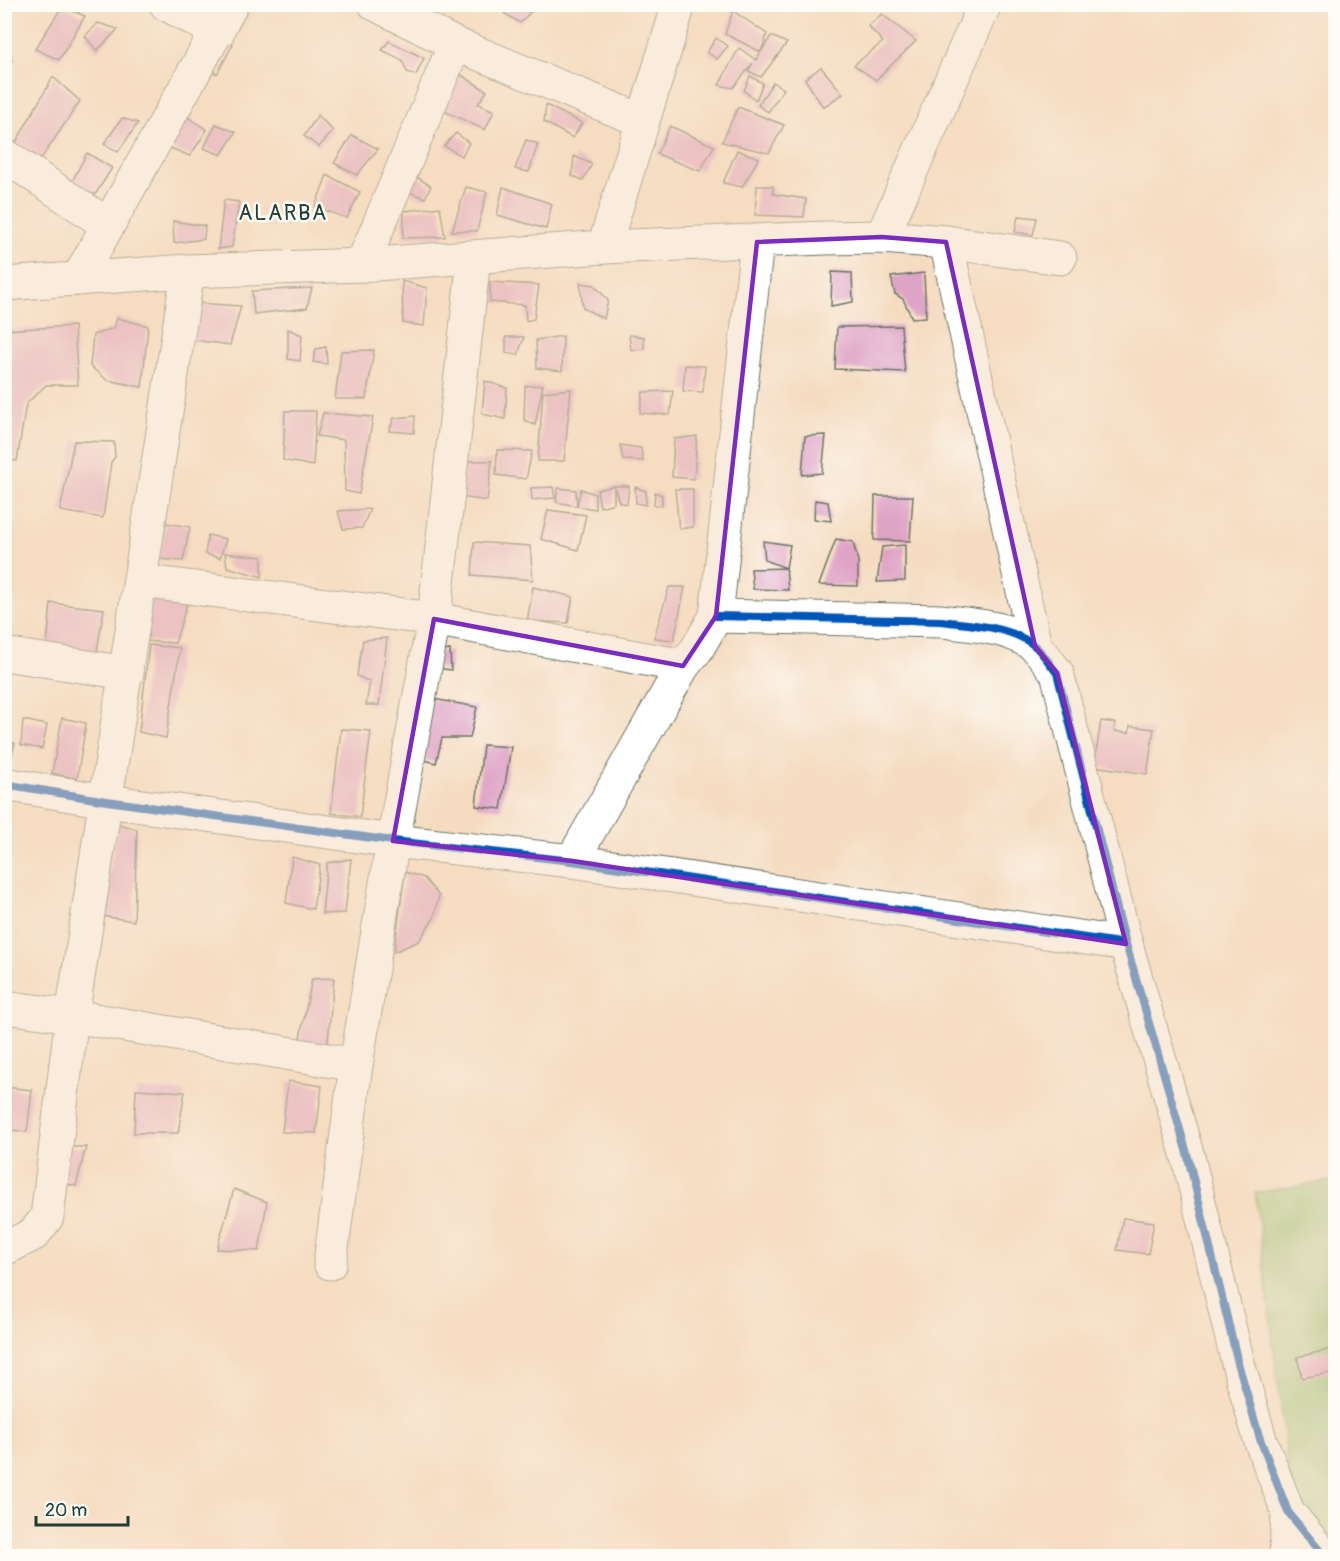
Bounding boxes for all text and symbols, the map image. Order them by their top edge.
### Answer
district label: ALARBA [238,199,328,227]
scale bar [36,1489,128,1527]
text: 20 m [45,1499,87,1522]

